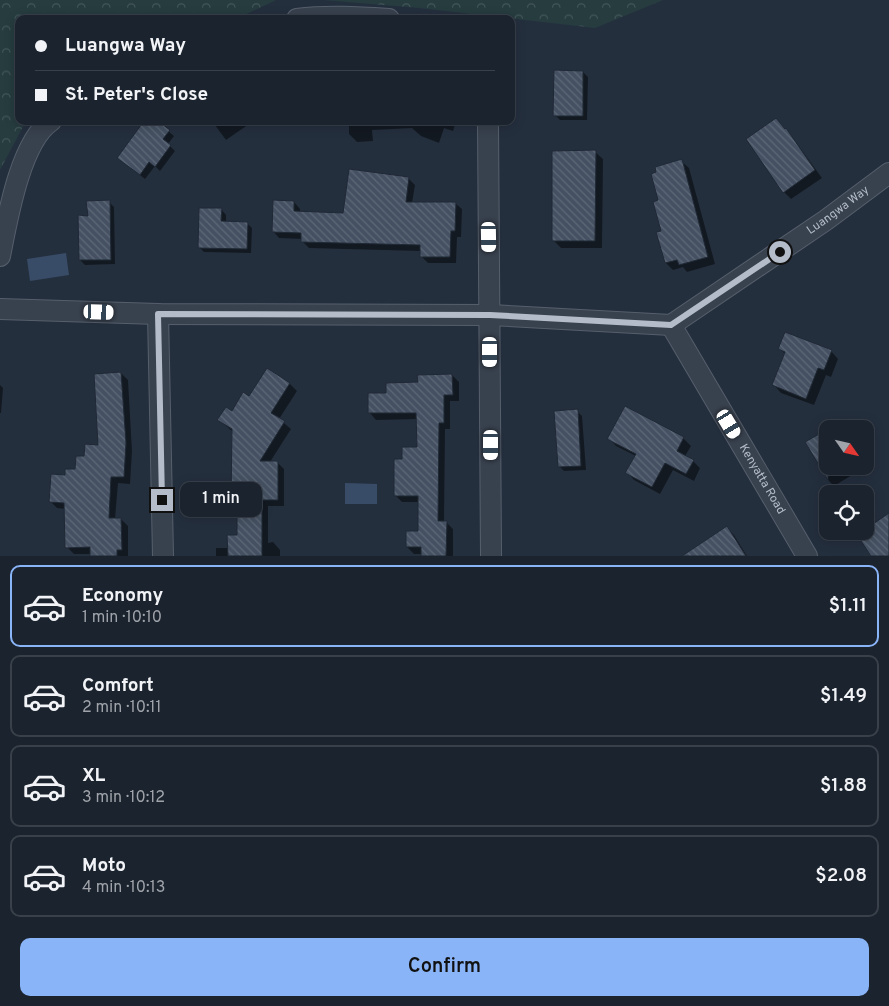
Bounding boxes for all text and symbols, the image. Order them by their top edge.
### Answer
text: Luangwa Way [65,34,186,58]
text: St. Peter's Close [65,83,208,107]
street label: Luangwa Way [804,182,873,239]
car [481,222,496,252]
route start [769,241,791,263]
car [83,304,114,320]
car [482,337,497,367]
car [714,407,743,441]
north arrow [819,420,874,475]
map controls [819,420,874,540]
car [483,430,498,460]
street label: Kenyatta Road [735,441,789,517]
callout: 1 min [180,482,262,518]
button: locate [819,485,874,540]
route end [151,489,173,511]
text: 1 min [202,489,240,509]
icon: car [22,584,67,629]
text: Economy [82,584,163,608]
text: $1.11 [829,594,867,618]
text: 1 min · 10:10 [82,608,162,628]
icon: car [22,674,67,719]
text: Comfort [82,674,154,698]
text: $1.49 [820,684,867,708]
text: 2 min · 10:11 [82,698,161,718]
icon: car [22,764,67,809]
text: XL [82,764,105,788]
text: $1.88 [820,774,867,798]
text: 3 min · 10:12 [82,788,165,808]
icon: car [22,854,67,899]
text: Moto [82,854,126,878]
text: $2.08 [815,864,867,888]
text: 4 min · 10:13 [82,878,165,898]
button: Confirm [20,938,869,996]

